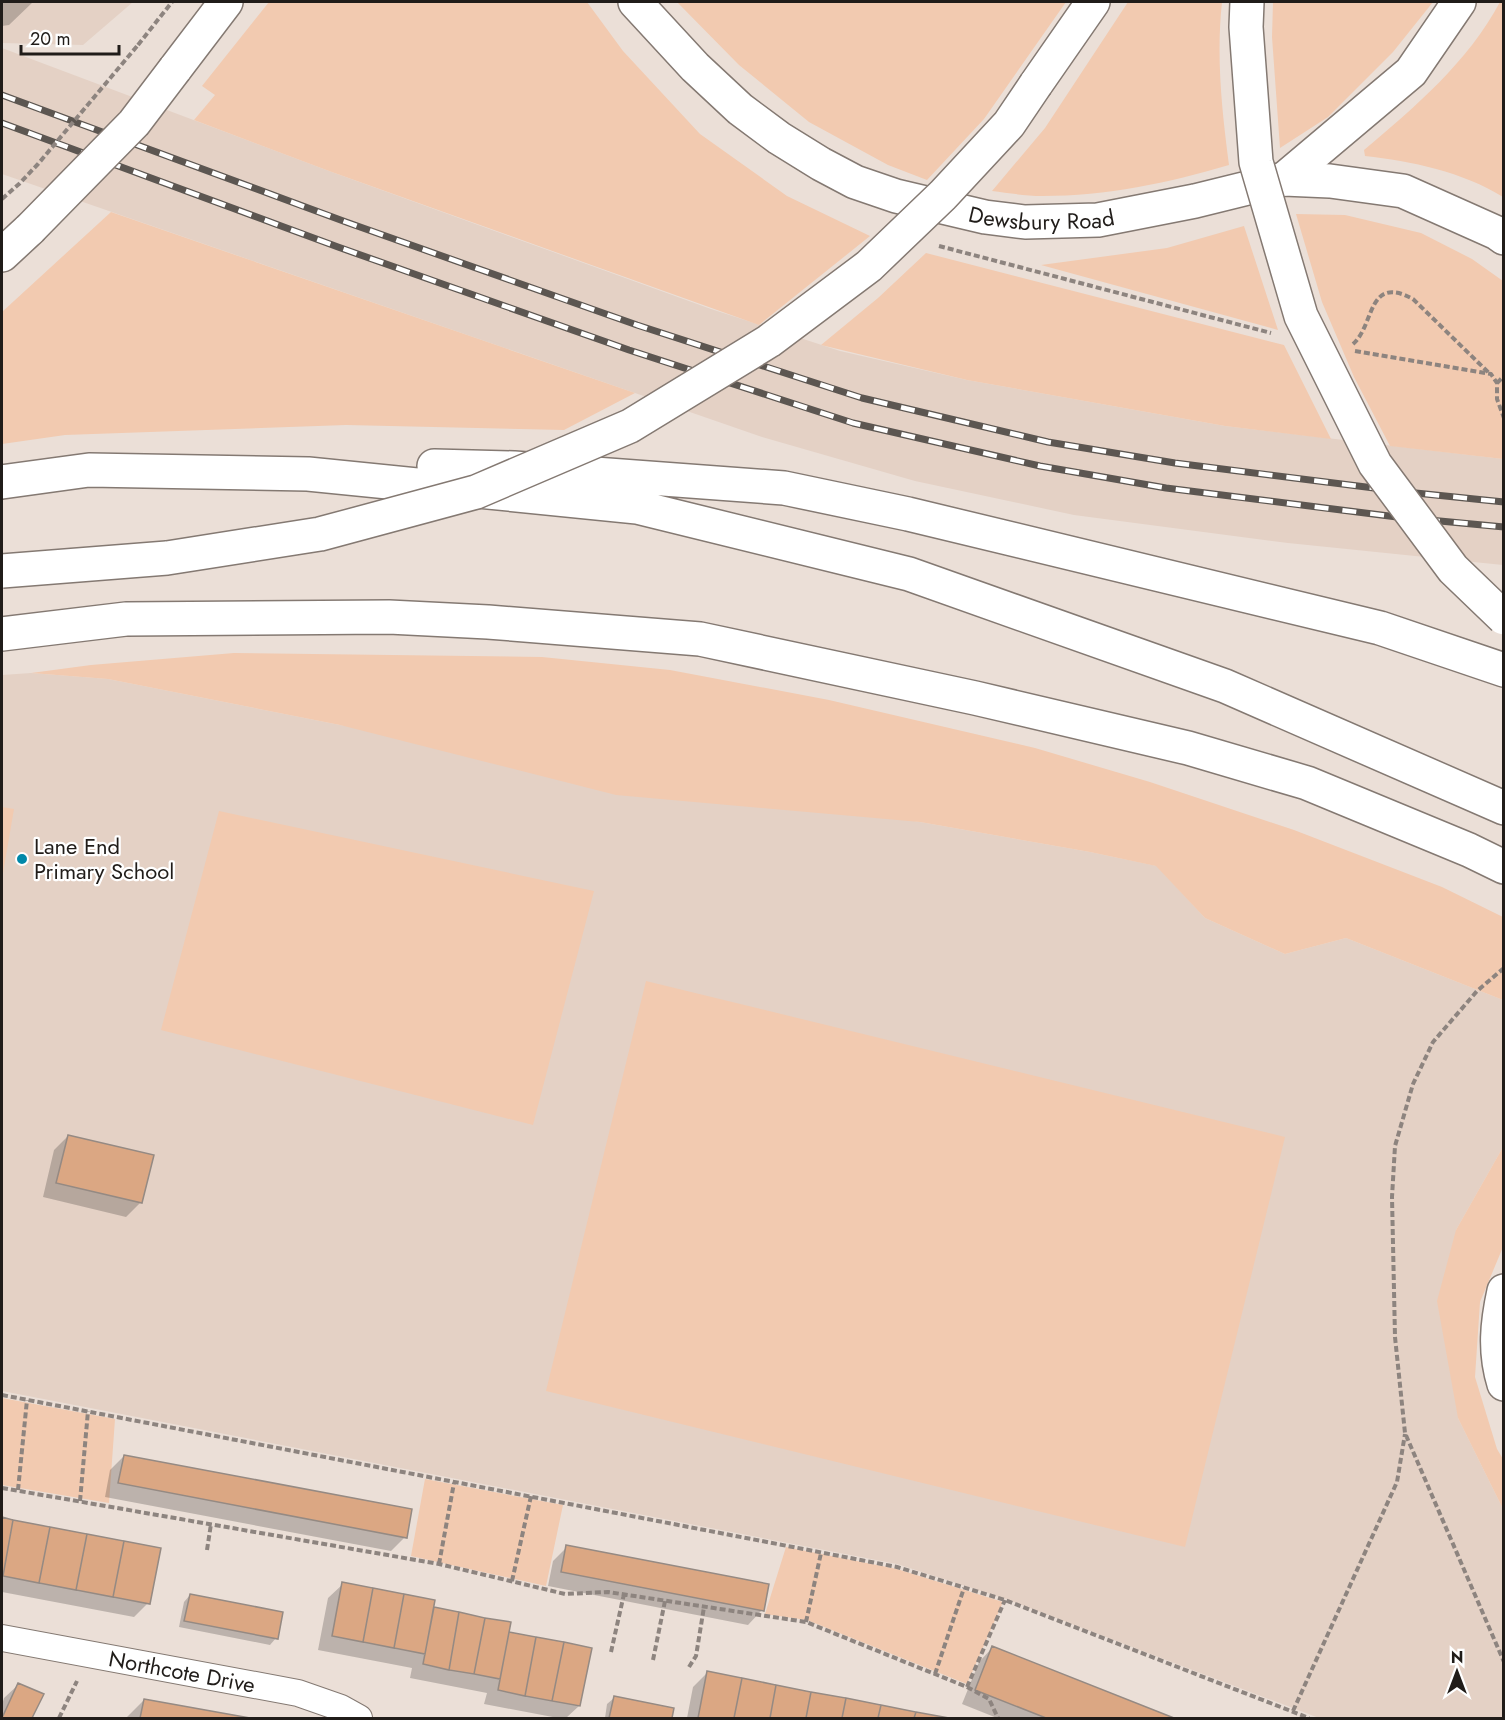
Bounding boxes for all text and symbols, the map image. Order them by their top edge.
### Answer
scale bar [21,18,118,56]
text: 20 m [30,26,70,52]
street label: Dewsbury Road [966,198,1117,239]
place label: Lane End Primary School [34,830,174,887]
marker: Lane End Primary School [15,852,29,866]
street label: Northcote Drive [106,1642,258,1701]
north arrow [1427,1642,1487,1702]
text: N [1451,1646,1463,1669]

